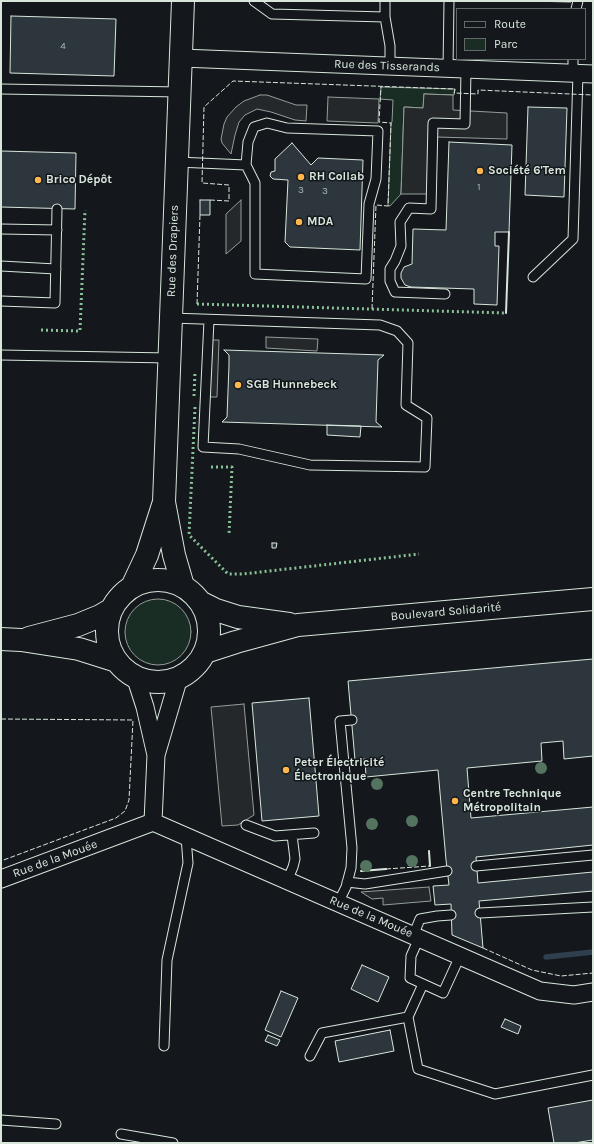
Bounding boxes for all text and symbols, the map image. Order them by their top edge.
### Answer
legend [456,8,586,60]
text: Route [494,17,526,31]
text: Parc [494,37,518,51]
house number: 4 [60,40,66,52]
street label: Rue des Tisserands [334,57,440,75]
place label: Société 6'Tem [488,164,566,178]
marker: Société 6'Tem [475,166,485,176]
place label: RH Collab [309,170,364,184]
marker: RH Collab [296,172,306,182]
place label: Brico Dépôt [46,173,112,187]
marker: Brico Dépôt [33,175,43,185]
house number: 1 [477,181,481,193]
house number: 3 [298,184,304,196]
house number: 3 [322,185,328,197]
street label: Rue des Drapiers [164,205,182,297]
place label: MDA [307,215,333,229]
marker: MDA [294,217,304,227]
place label: SGB Hunnebeck [246,378,337,392]
marker: SGB Hunnebeck [233,380,243,390]
street label: Boulevard Solidarité [390,600,502,624]
place label: Peter Électricité Électronique [294,756,384,784]
marker: Peter Électricité Électronique [281,765,291,775]
place label: Centre Technique Métropolitain [463,787,561,815]
marker: Centre Technique Métropolitain [450,796,460,806]
street label: Rue de la Mouée [11,837,99,881]
street label: Rue de la Mouée [327,893,415,941]

